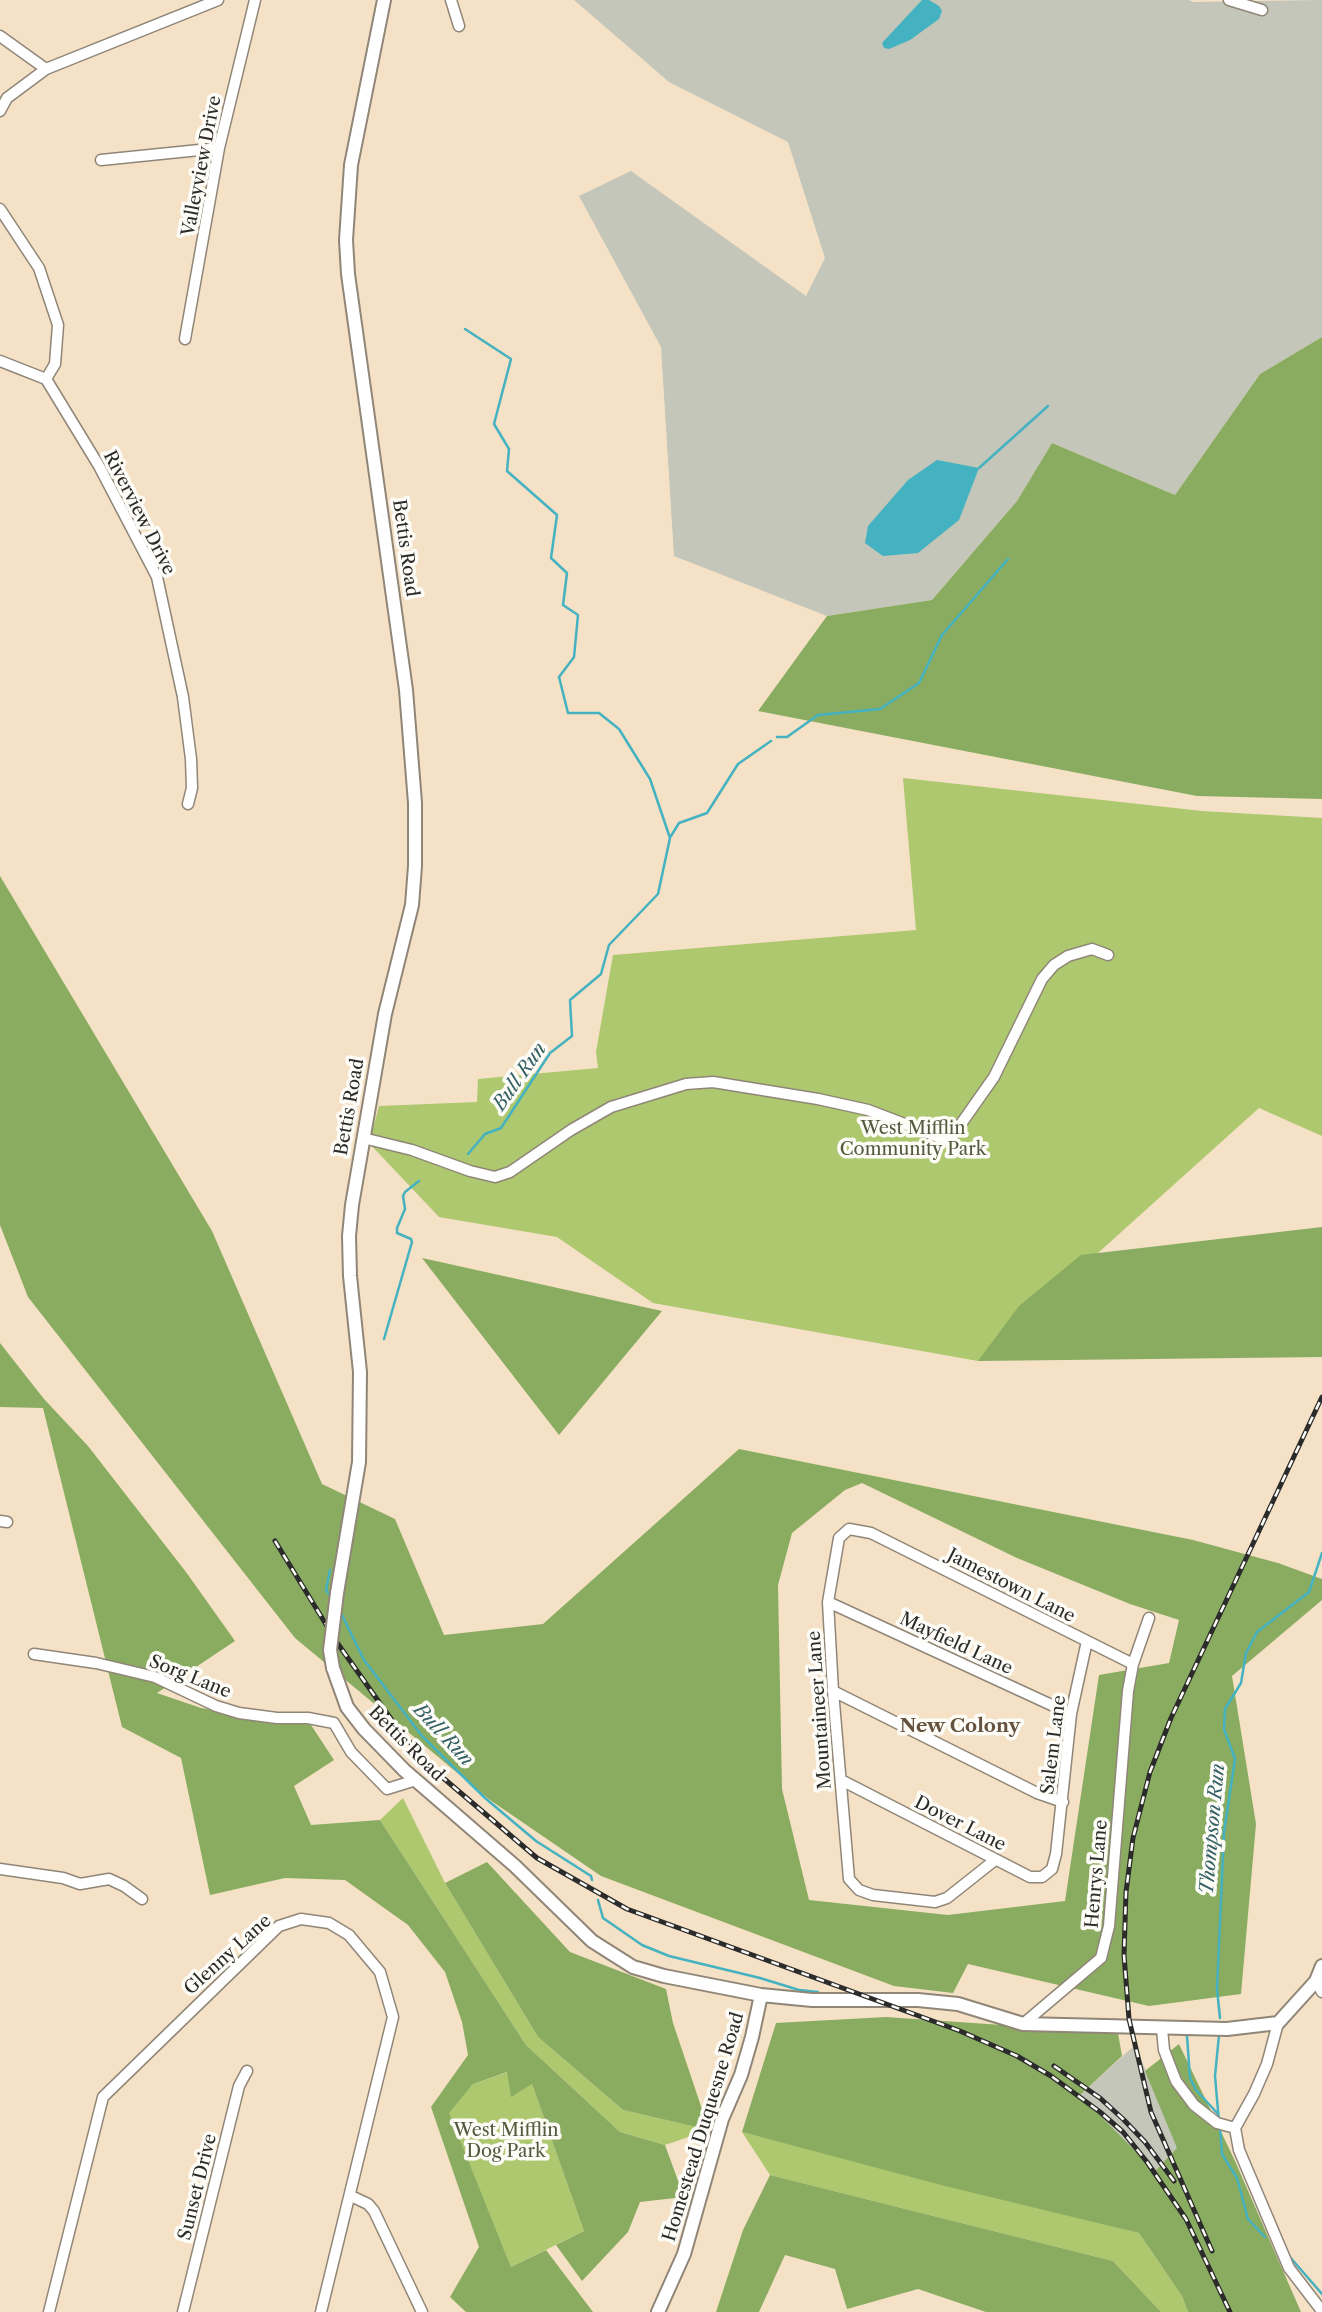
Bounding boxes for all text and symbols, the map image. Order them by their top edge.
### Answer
street label: Valleyview Drive [178,94,226,238]
street label: Riverview Drive [98,447,180,579]
street label: Bettis Road [387,498,423,598]
water label: Bull Run [488,1039,552,1115]
street label: Bettis Road [331,1057,369,1157]
park label: West Mifflin Community Park [840,1118,986,1160]
street label: Jamestown Lane [943,1544,1079,1628]
street label: Mayfield Lane [896,1608,1016,1680]
street label: Mountaineer Lane [804,1630,836,1790]
street label: Sorg Lane [146,1651,234,1703]
street label: Salem Lane [1037,1694,1071,1796]
water label: Bull Run [408,1699,478,1771]
street label: Bettis Road [364,1702,448,1786]
district label: New Colony [900,1716,1020,1738]
water label: Thompson Run [1196,1763,1230,1895]
street label: Dover Lane [911,1792,1009,1856]
street label: Henrys Lane [1081,1819,1113,1929]
street label: Glenny Lane [180,1910,276,2000]
street label: Homestead Duquesne Road [659,2010,749,2244]
park label: West Mifflin Dog Park [454,2120,558,2162]
street label: Sunset Drive [174,2132,222,2242]

